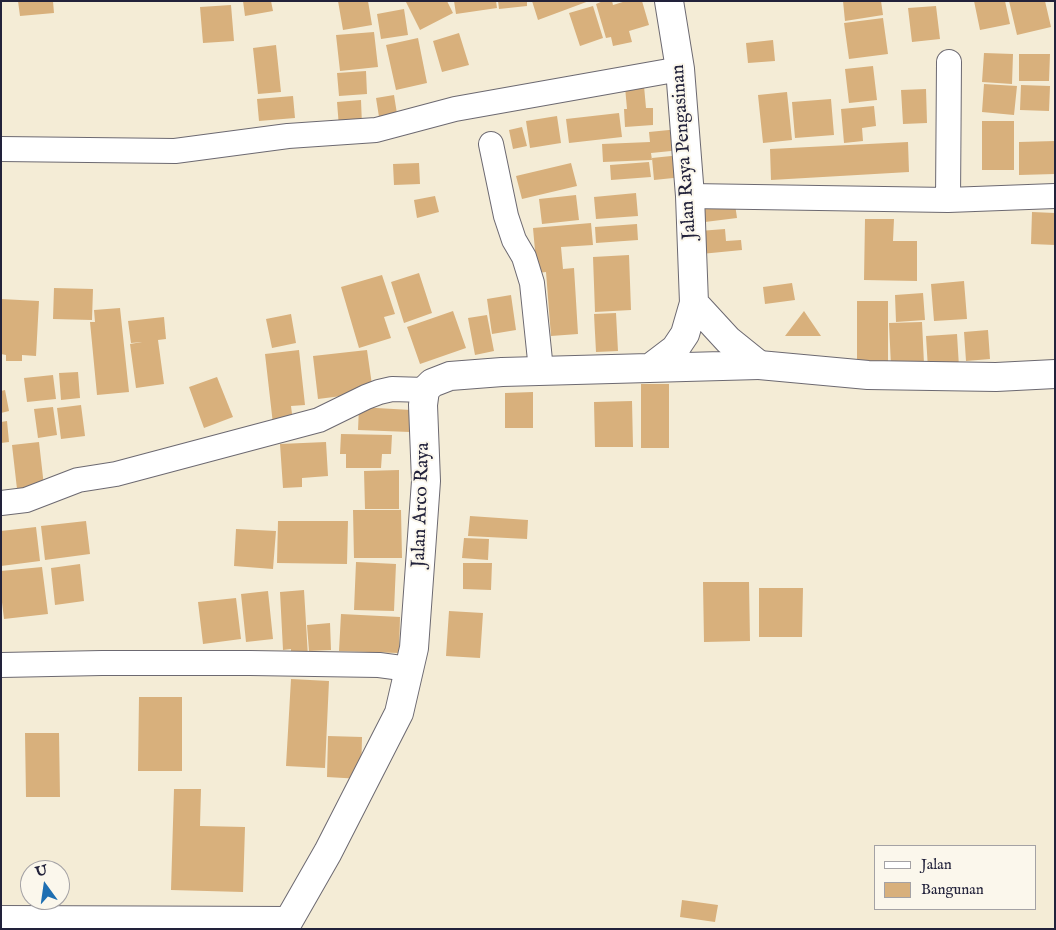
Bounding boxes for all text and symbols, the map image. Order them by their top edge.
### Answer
street label: Jalan Raya Pengasinan [668,64,702,240]
street label: Jalan Arco Raya [408,442,436,568]
legend [874,845,1036,910]
text: Jalan [921,855,952,874]
north arrow [20,860,70,910]
text: U [34,861,50,882]
text: Bangunan [921,880,984,899]

